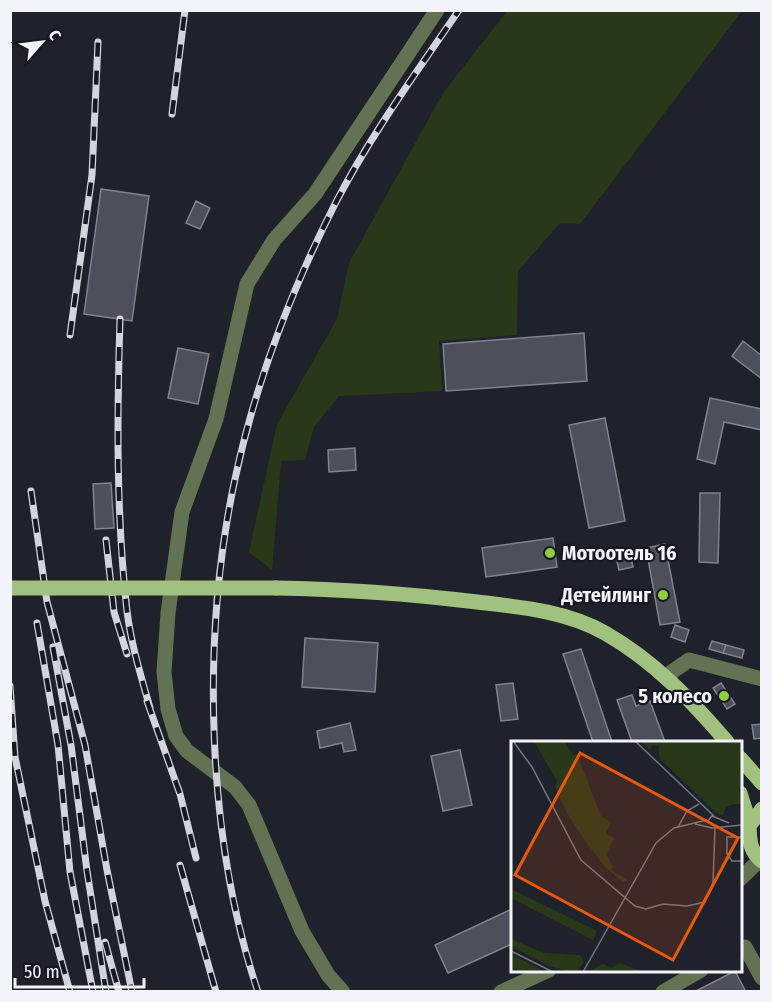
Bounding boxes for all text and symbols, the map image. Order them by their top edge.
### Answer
north arrow [12,12,72,72]
text: С [44,27,65,44]
place label: Мотоотель 16 [562,541,677,565]
marker: Мотоотель 16 [543,546,557,560]
place label: Детейлинг [560,583,651,607]
marker: Детейлинг [656,588,670,602]
place label: 5 колесо [638,684,712,708]
marker: 5 колесо [717,689,731,703]
inset map [511,741,742,972]
scale bar [15,951,144,989]
text: 50 m [24,961,60,983]

